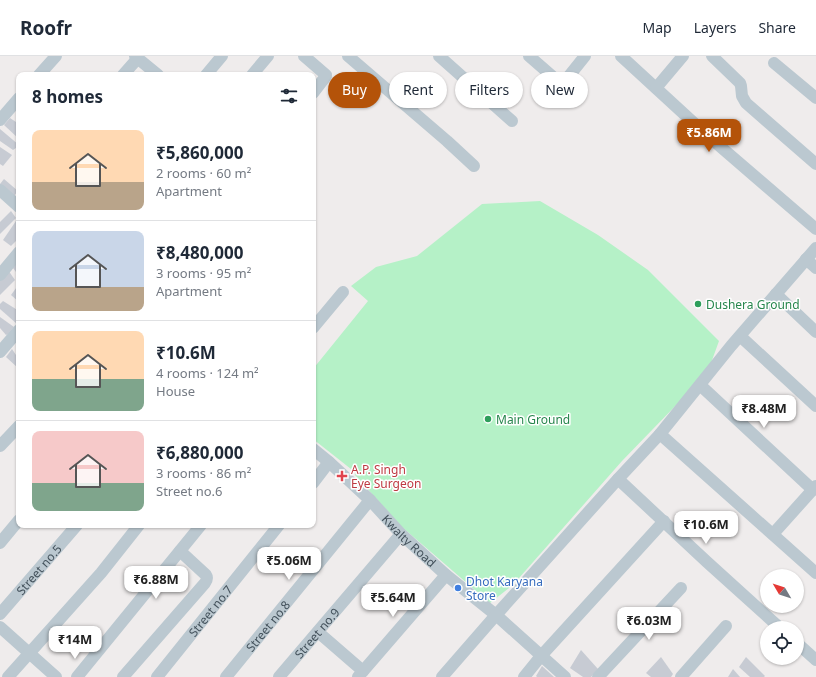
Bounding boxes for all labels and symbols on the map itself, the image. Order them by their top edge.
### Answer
pin: ₹5.86M [676,119,742,153]
place label: Dushera Ground [706,296,800,313]
marker: Dushera Ground [693,299,703,309]
pin: ₹8.48M [731,395,797,429]
place label: Main Ground [496,411,570,428]
marker: Main Ground [483,414,493,424]
place label: A.P. Singh Eye Surgeon [351,461,421,492]
marker: A.P. Singh Eye Surgeon [336,470,348,482]
street label: Kwalty Road [378,510,440,571]
pin: ₹10.6M [673,511,739,545]
street label: Street no.5 [12,540,65,598]
pin: ₹5.06M [256,547,322,581]
pin: ₹6.88M [123,566,189,600]
north arrow [760,569,804,613]
place label: Dhot Karyana Store [466,573,543,604]
street label: Street no.7 [184,581,236,640]
marker: Dhot Karyana Store [453,583,463,593]
pin: ₹5.64M [360,584,426,618]
street label: Street no.8 [242,597,294,655]
street label: Street no.9 [290,604,343,662]
pin: ₹6.03M [616,607,682,641]
pin: ₹14M [51,626,99,660]

